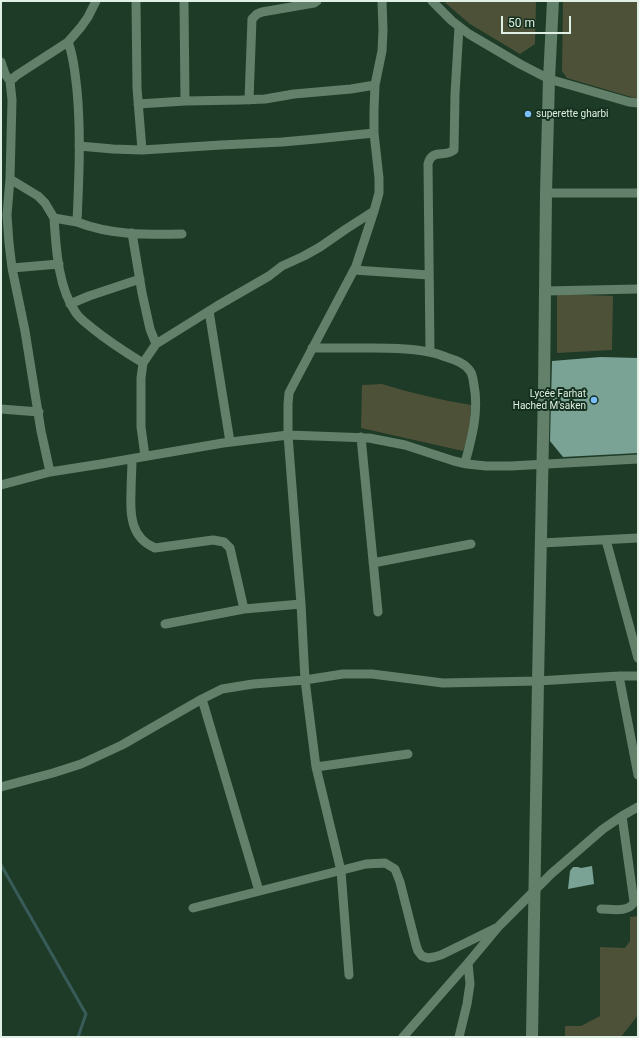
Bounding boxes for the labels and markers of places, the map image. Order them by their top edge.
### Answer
place label: superette gharbi [536,108,609,120]
marker: superette gharbi [523,109,533,119]
place label: Lycée Farhat Hached M'saken [513,388,586,412]
marker: Lycée Farhat Hached M'saken [589,395,599,405]

